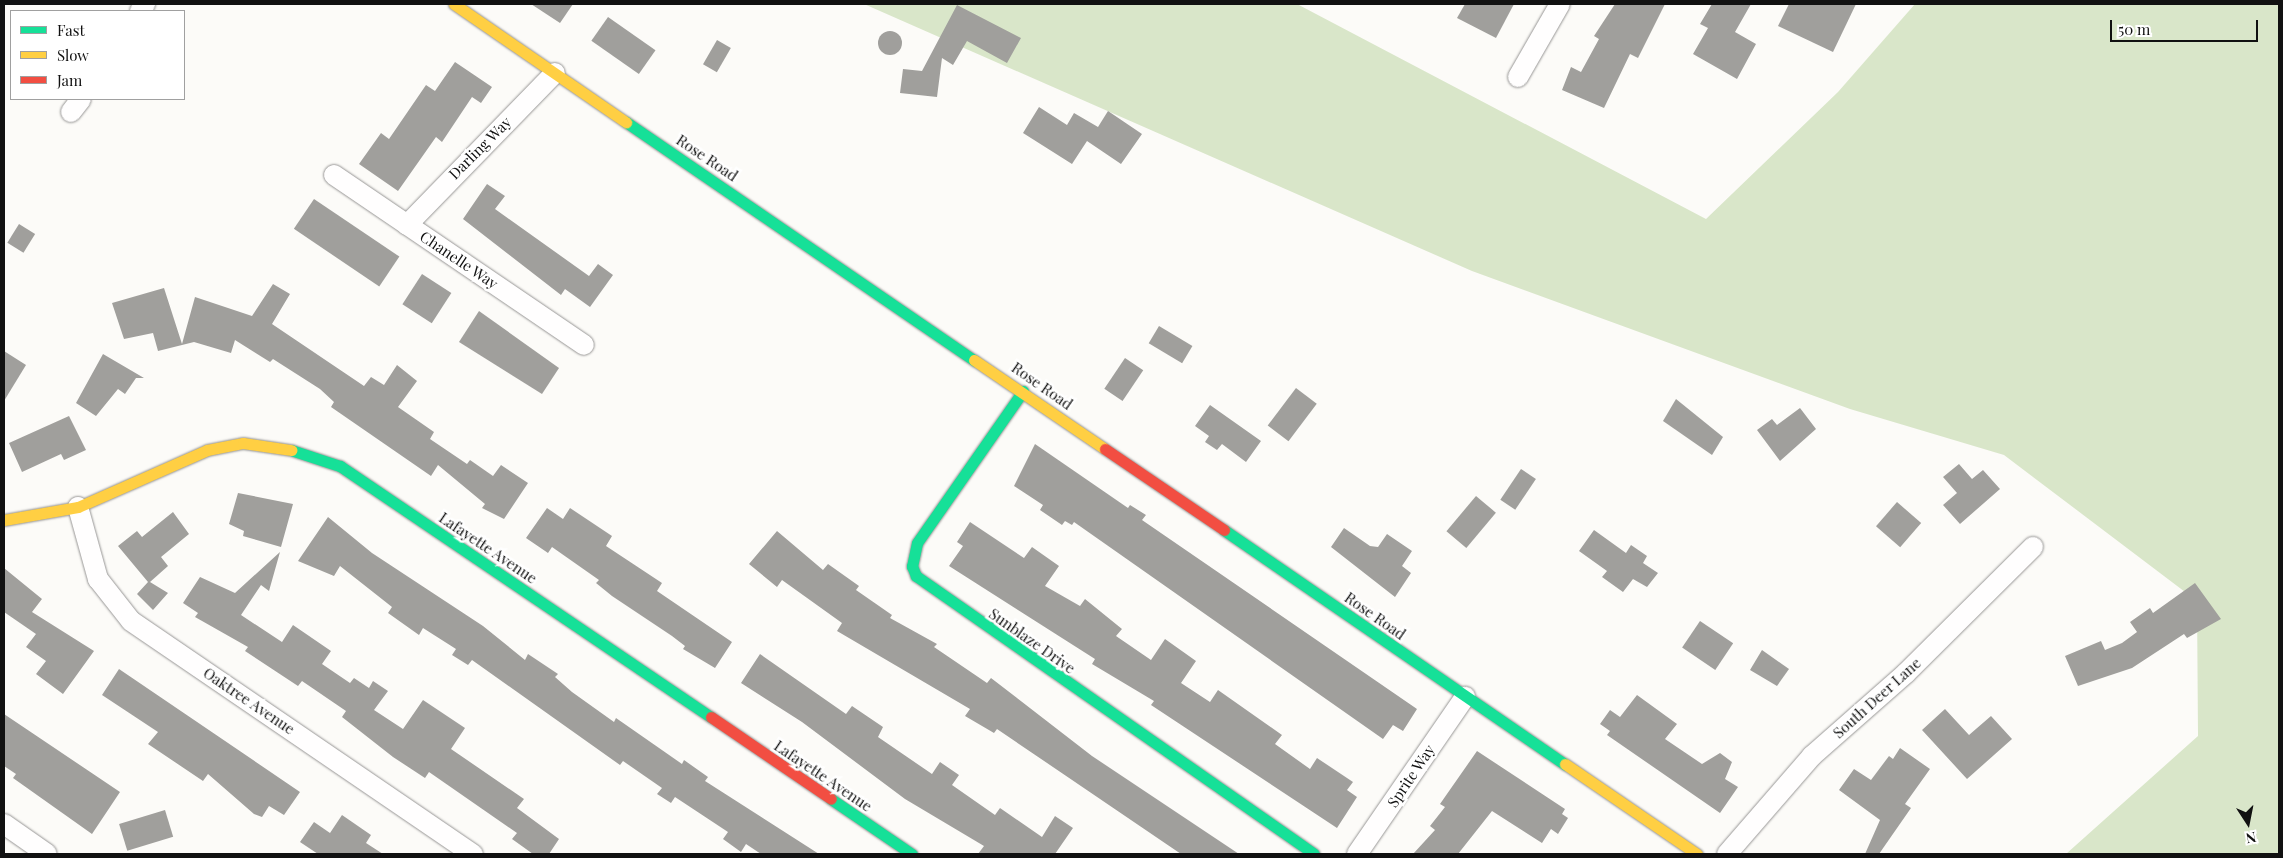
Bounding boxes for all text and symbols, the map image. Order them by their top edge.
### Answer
legend [10,10,185,100]
scale bar [2113,10,2260,42]
text: 50 m [2118,19,2150,39]
text: Fast [57,20,85,40]
text: Slow [57,45,89,65]
text: Jam [57,70,82,90]
street label: Darling Way [445,113,515,183]
street label: Rose Road [673,131,741,185]
street label: Chanelle Way [416,227,502,293]
street label: Rose Road [1008,359,1076,413]
street label: Lafayette Avenue [436,509,540,587]
street label: Rose Road [1341,589,1409,643]
street label: Sunblaze Drive [985,605,1079,677]
street label: South Deer Lane [1829,654,1925,742]
street label: Oaktree Avenue [200,664,298,738]
street label: Lafayette Avenue [771,737,875,815]
street label: Sprite Way [1383,741,1439,811]
north arrow [2223,798,2273,848]
text: N [2244,828,2258,849]

